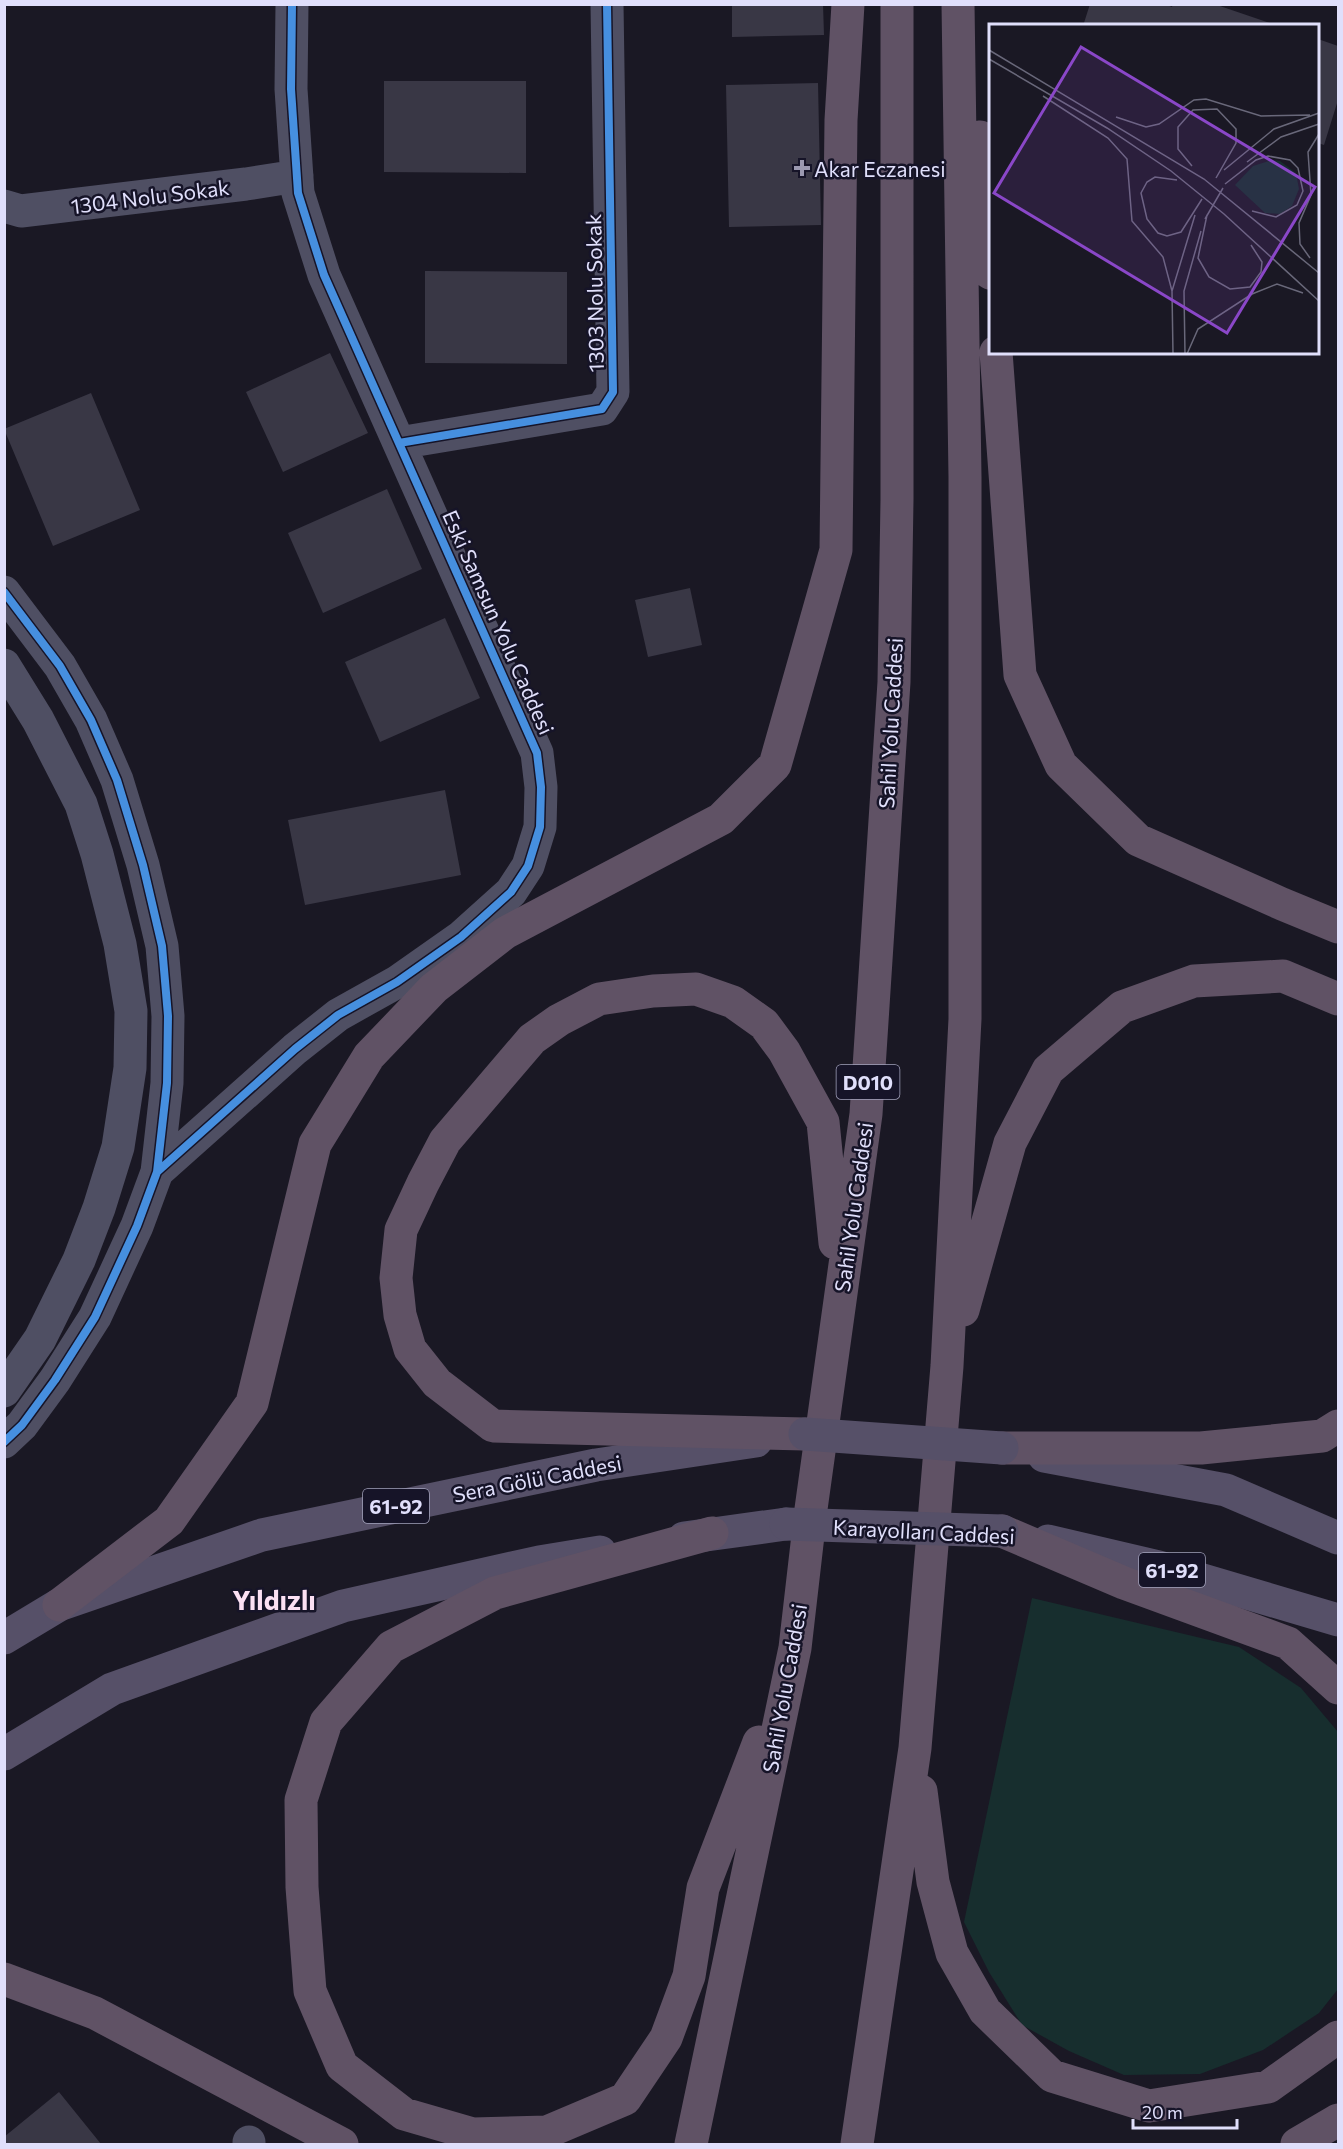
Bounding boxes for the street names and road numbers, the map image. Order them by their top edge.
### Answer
street label: 1304 Nolu Sokak [69,174,231,218]
street label: 1303 Nolu Sokak [580,213,608,373]
street label: Eski Samsun Yolu Caddesi [438,506,560,738]
street label: Sahil Yolu Caddesi [873,637,907,809]
road number: D010 [836,1065,900,1099]
street label: Sahil Yolu Caddesi [829,1121,877,1293]
street label: Sera Gölü Caddesi [451,1449,623,1507]
road number: 61-92 [363,1489,429,1523]
street label: Karayolları Caddesi [832,1514,1016,1548]
road number: 61-92 [1139,1553,1205,1587]
street label: Sahil Yolu Caddesi [757,1602,811,1774]

